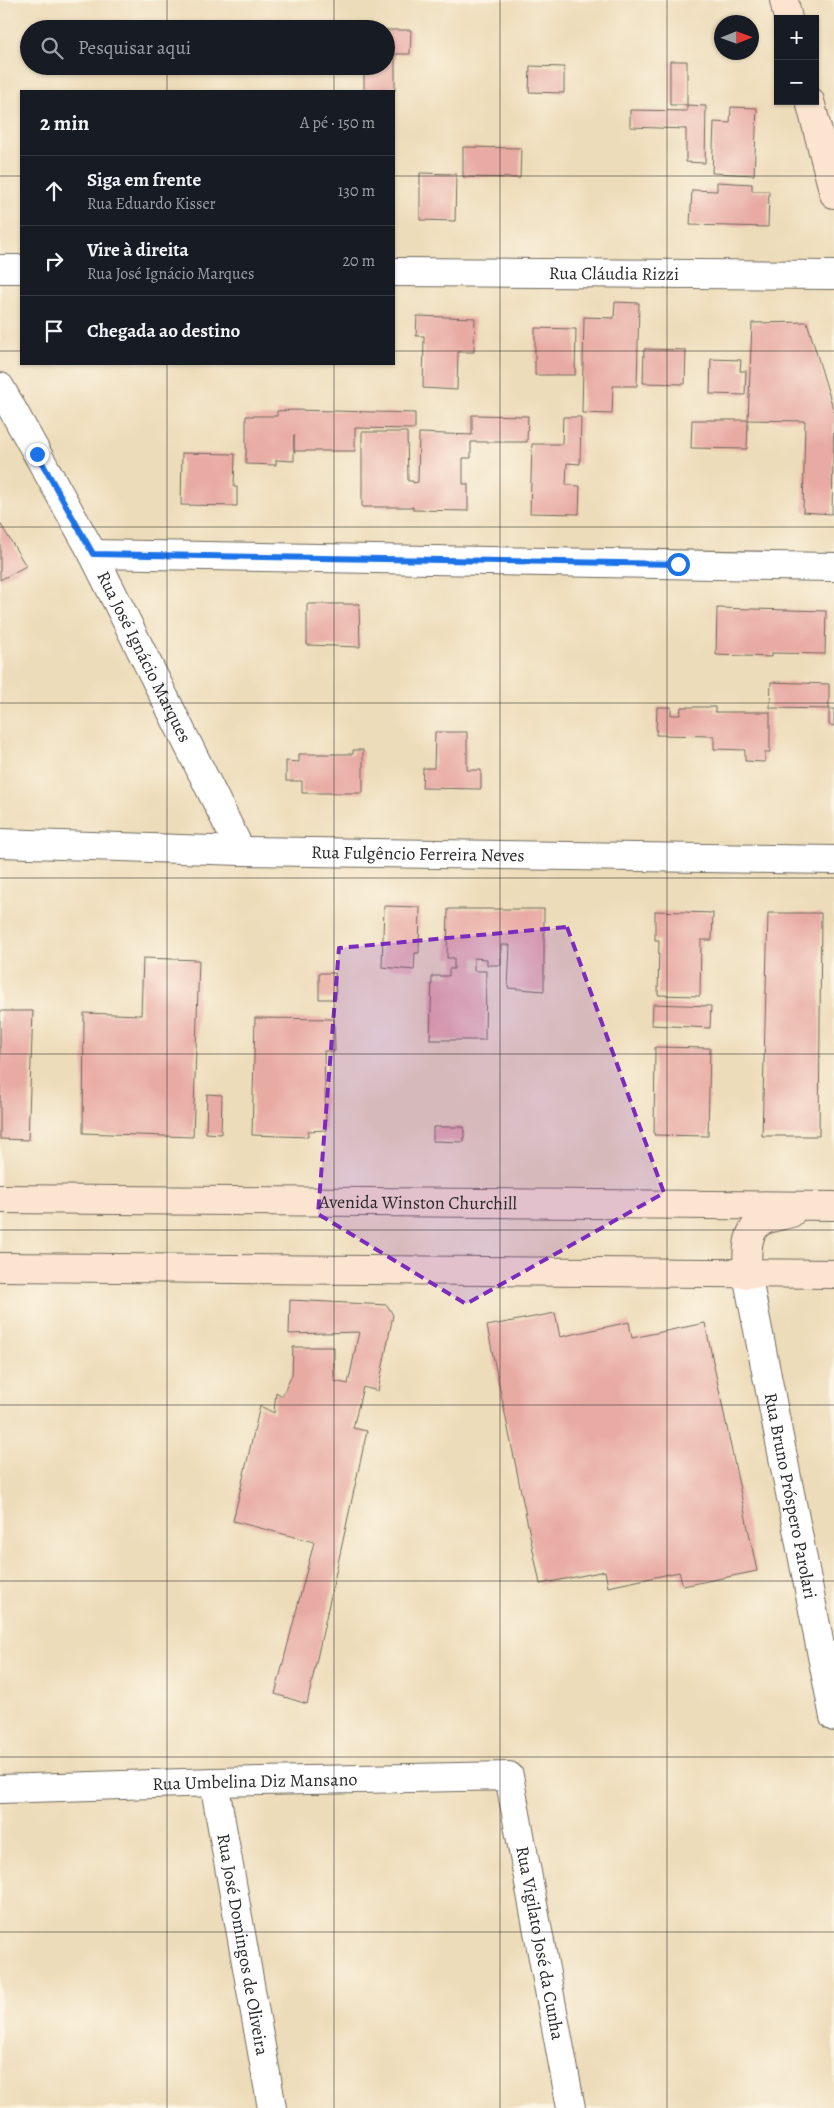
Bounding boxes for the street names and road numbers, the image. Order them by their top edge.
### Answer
street label: Rua Cláudia Rizzi [549,261,679,286]
street label: Rua José Ignácio Marques [91,567,197,747]
street label: Rua Fulgêncio Ferreira Neves [311,840,525,867]
street label: Avenida Winston Churchill [318,1190,518,1215]
street label: Rua Bruno Próspero Parolari [759,1391,823,1601]
street label: Rua Umbelina Diz Mansano [152,1767,358,1796]
street label: Rua José Domingos de Oliveira [211,1832,275,2058]
street label: Rua Vigilato José da Cunha [510,1844,570,2042]

